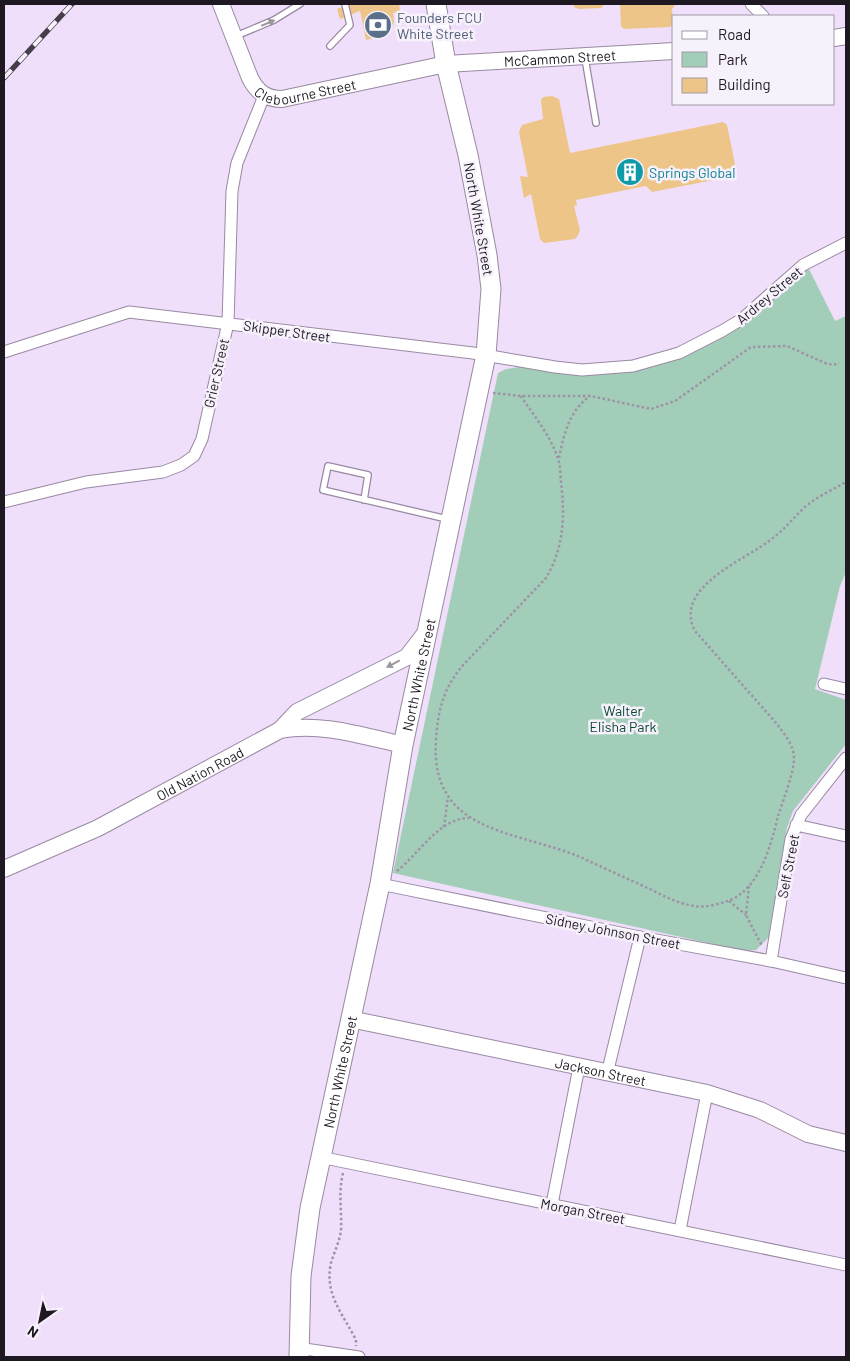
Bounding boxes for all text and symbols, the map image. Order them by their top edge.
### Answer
place label: Founders FCU White Street [397,9,482,42]
bank icon: Founders FCU White Street [363,10,393,40]
legend [672,15,835,105]
one-way arrow [261,18,275,26]
text: Road [718,25,751,43]
street label: McCammon Street [503,46,616,69]
text: Park [718,50,748,68]
street label: Clebourne Street [251,75,357,108]
text: Building [718,75,771,93]
building icon: Springs Global [615,157,645,187]
street label: North White Street [461,161,497,277]
place label: Springs Global [649,164,736,181]
street label: Ardrey Street [733,262,805,328]
street label: Skipper Street [242,316,332,346]
street label: Grier Street [200,337,232,409]
street label: North White Street [398,617,438,732]
one-way arrow [386,660,401,668]
park label: Walter Elisha Park [589,702,657,735]
street label: Old Nation Road [153,743,246,804]
street label: Self Street [773,833,803,899]
street label: Sidney Johnson Street [544,910,682,952]
street label: North White Street [319,1014,360,1130]
street label: Jackson Street [554,1053,648,1089]
street label: Morgan Street [539,1194,627,1228]
north arrow [15,1296,65,1346]
text: N [24,1323,41,1342]

